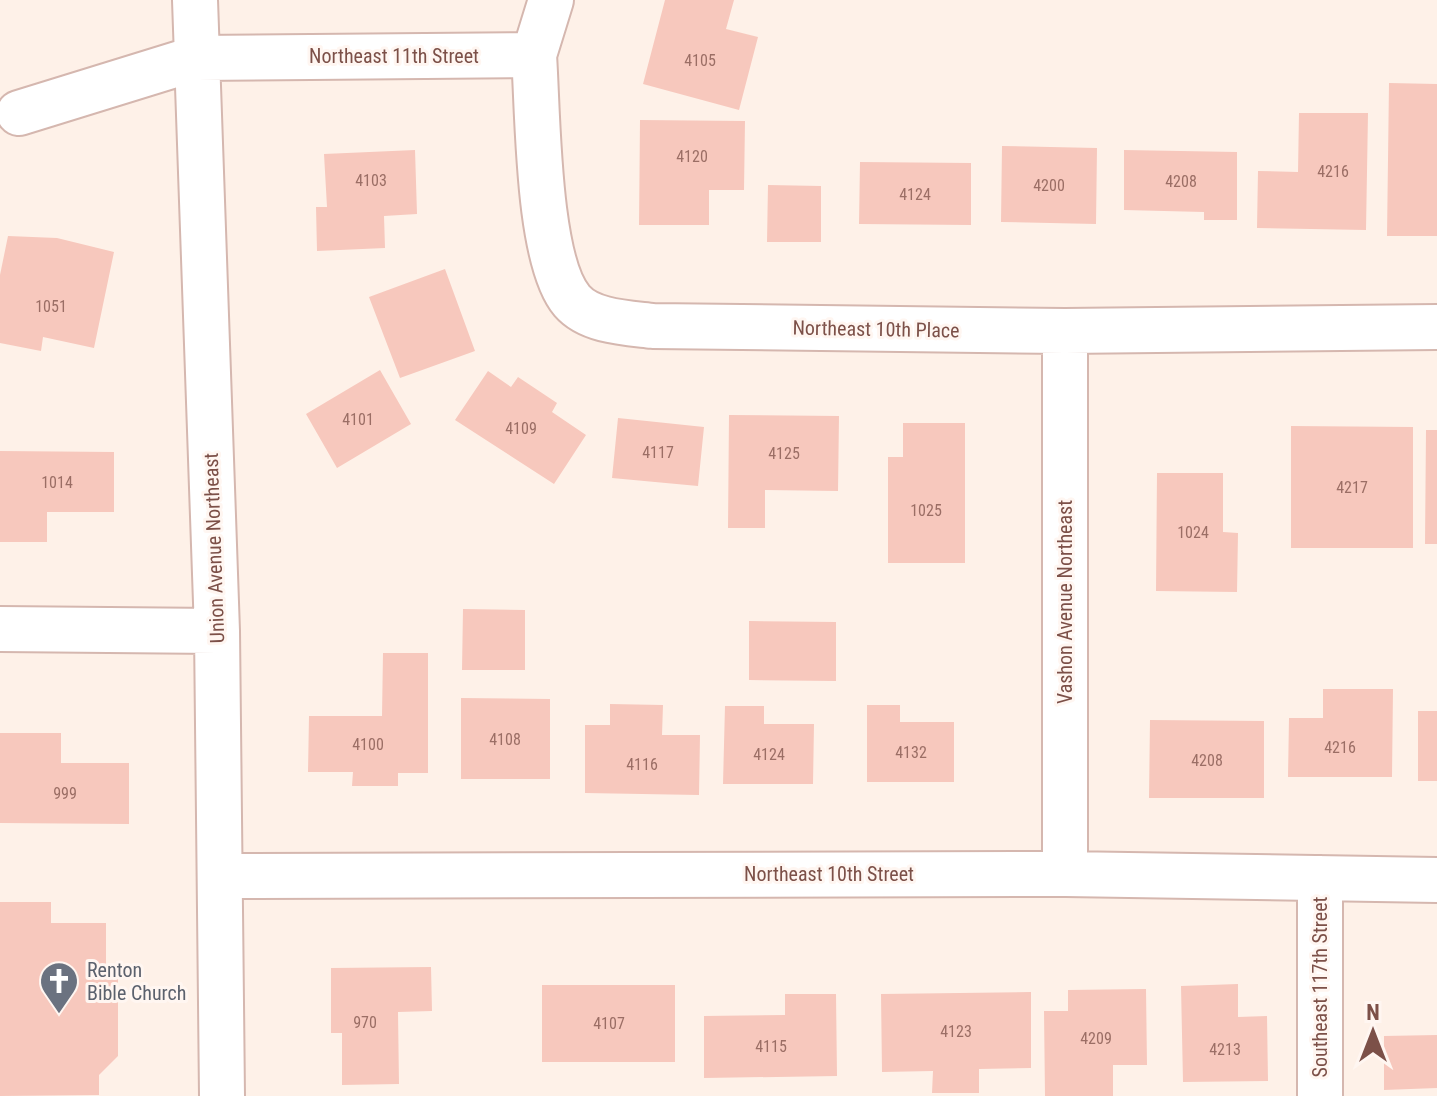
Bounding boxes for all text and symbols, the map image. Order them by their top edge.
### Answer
street label: Northeast 11th Street [309,44,479,68]
house number: 4105 [684,51,716,70]
house number: 4120 [676,147,708,166]
house number: 4216 [1317,162,1349,181]
house number: 4103 [355,171,387,190]
house number: 4208 [1165,172,1197,191]
house number: 4200 [1033,176,1065,195]
house number: 4124 [899,185,931,204]
house number: 1051 [35,297,67,316]
street label: Northeast 10th Place [792,316,960,342]
house number: 4101 [342,410,374,429]
house number: 4109 [505,419,537,438]
house number: 4117 [642,443,674,462]
house number: 4125 [768,444,800,463]
street label: Union Avenue Northeast [199,452,229,644]
house number: 1014 [41,473,73,492]
house number: 4217 [1336,478,1368,497]
street label: Vashon Avenue Northeast [1053,500,1077,704]
house number: 1025 [910,501,942,520]
house number: 1024 [1177,523,1209,542]
house number: 4108 [489,730,521,749]
house number: 4100 [352,735,384,754]
house number: 4216 [1324,738,1356,757]
house number: 4132 [895,743,927,762]
house number: 4124 [753,745,785,764]
house number: 4208 [1191,751,1223,770]
house number: 4116 [626,755,658,774]
house number: 999 [53,784,77,803]
street label: Northeast 10th Street [744,862,914,886]
street label: Southeast 117th Street [1308,896,1332,1077]
place label: Renton Bible Church [87,958,186,1005]
church icon: Renton Bible Church [38,960,80,1015]
north arrow [1333,992,1413,1072]
text: N [1366,1000,1380,1025]
house number: 970 [353,1013,377,1032]
house number: 4107 [593,1014,625,1033]
house number: 4123 [940,1022,972,1041]
house number: 4209 [1080,1029,1112,1048]
house number: 4115 [755,1037,787,1056]
house number: 4213 [1209,1040,1241,1059]

